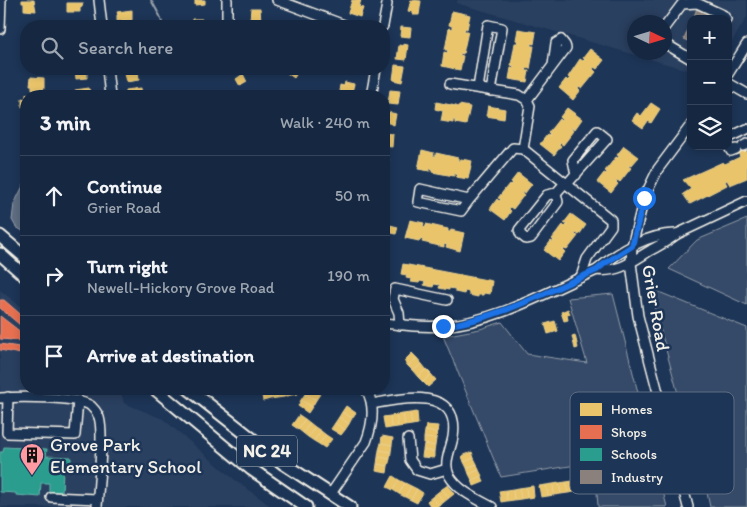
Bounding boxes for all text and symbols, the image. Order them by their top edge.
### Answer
north arrow [627,15,672,60]
map controls [687,15,732,150]
button: + [687,15,732,60]
search box [20,20,390,75]
icon: search [38,34,66,62]
text: Search here [78,36,173,59]
button: − [687,60,732,105]
button: layers [687,105,732,150]
text: 3 min [40,110,90,135]
text: Walk · 240 m [280,113,370,132]
text: Continue [87,175,162,198]
icon: ahead [40,182,68,210]
text: 50 m [335,186,370,205]
route start [633,187,656,210]
text: Grier Road [87,198,161,217]
text: Turn right [87,255,168,278]
icon: right [40,262,68,290]
street label: Grier Road [637,263,675,354]
text: 190 m [327,266,370,285]
text: Newell-Hickory Grove Road [87,278,275,297]
route end [432,315,455,338]
icon: arrive [40,342,68,370]
text: Arrive at destination [87,344,254,367]
legend [570,392,734,494]
text: Homes [611,401,653,418]
text: Shops [611,424,647,441]
place label: Grove Park Elementary School [50,433,202,478]
road number: NC 24 [237,436,297,466]
building icon: Grove Park Elementary School [19,442,45,476]
text: Schools [611,446,657,463]
text: Industry [611,469,663,486]

